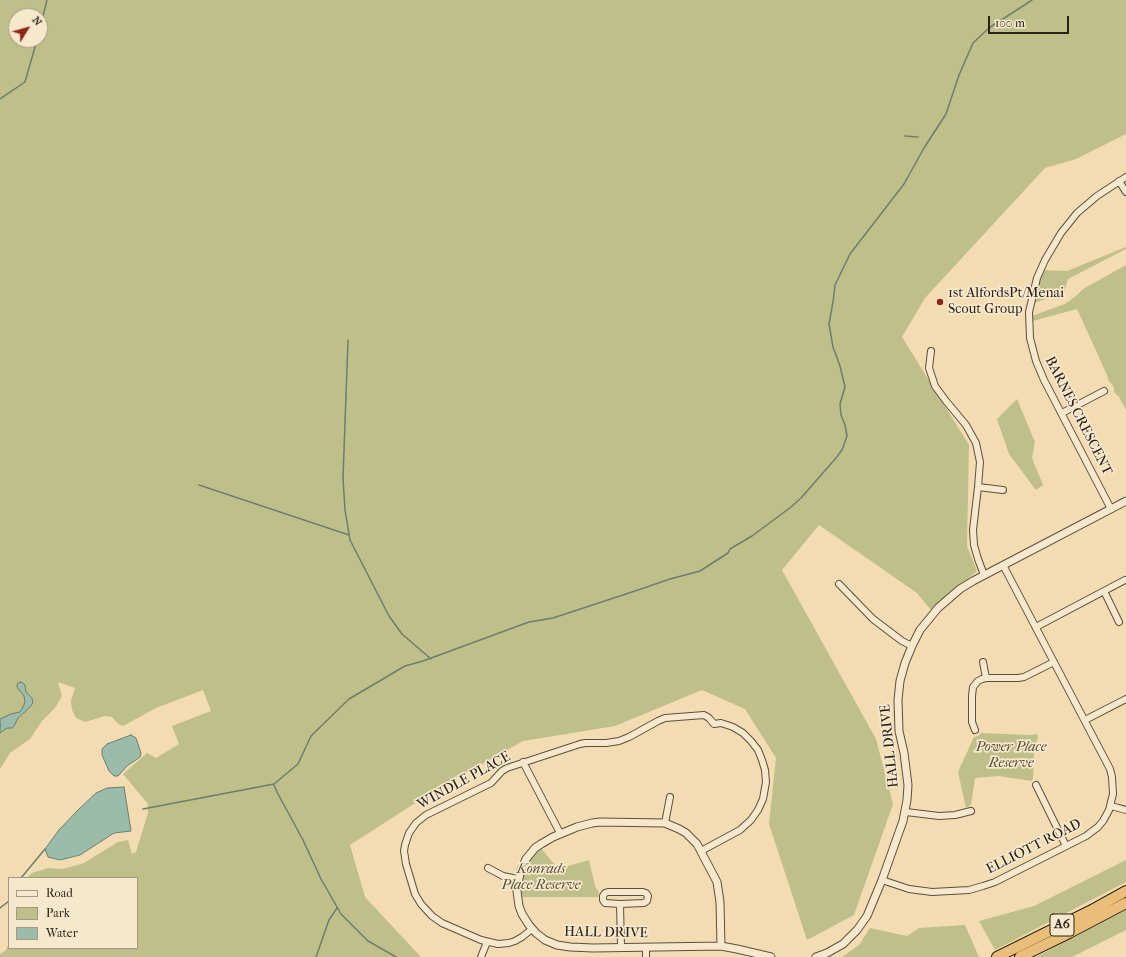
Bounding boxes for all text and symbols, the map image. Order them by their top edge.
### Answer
north arrow [8,8,48,48]
scale bar [990,8,1071,34]
text: N [29,14,45,28]
text: 100 m [995,16,1025,30]
place label: 1st AlfordsPt/Menai Scout Group [948,286,1064,318]
marker: 1st AlfordsPt/Menai Scout Group [935,297,945,307]
street label: BARNES CRESCENT [1041,354,1115,478]
street label: HALL DRIVE [877,703,903,789]
park label: Power Place Reserve [976,740,1046,772]
street label: WINDLE PLACE [414,748,514,814]
street label: ELLIOTT ROAD [984,816,1084,878]
park label: Konrads Place Reserve [502,862,580,894]
legend [8,877,138,949]
text: Road [46,886,73,900]
text: Park [46,906,70,920]
road number: A6 [1050,914,1074,936]
street label: HALL DRIVE [564,924,648,942]
text: Water [46,926,78,940]

